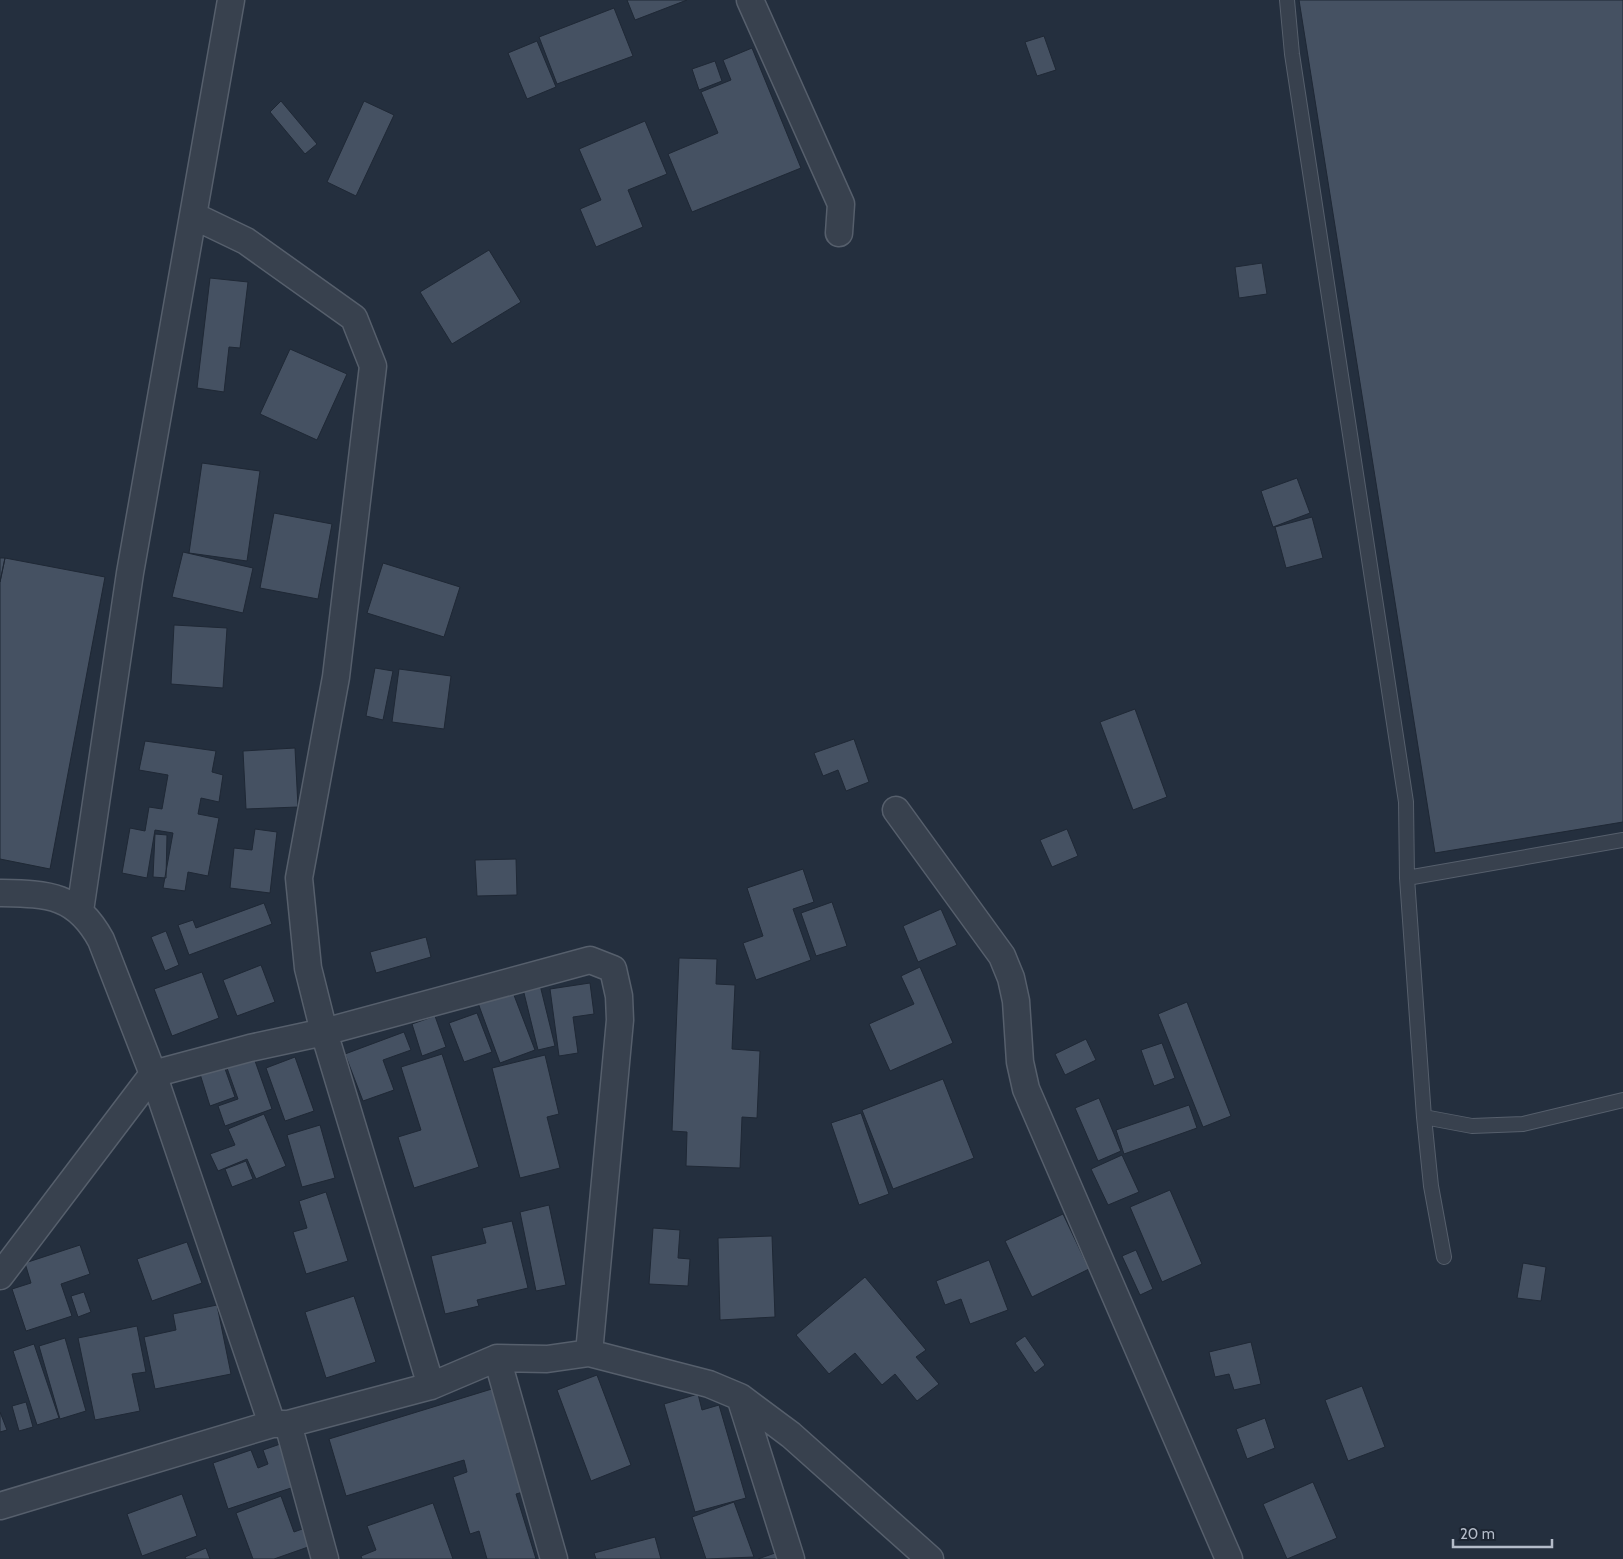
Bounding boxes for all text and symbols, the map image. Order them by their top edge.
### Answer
scale bar [1453,1516,1552,1548]
text: 20 m [1460,1525,1495,1543]

